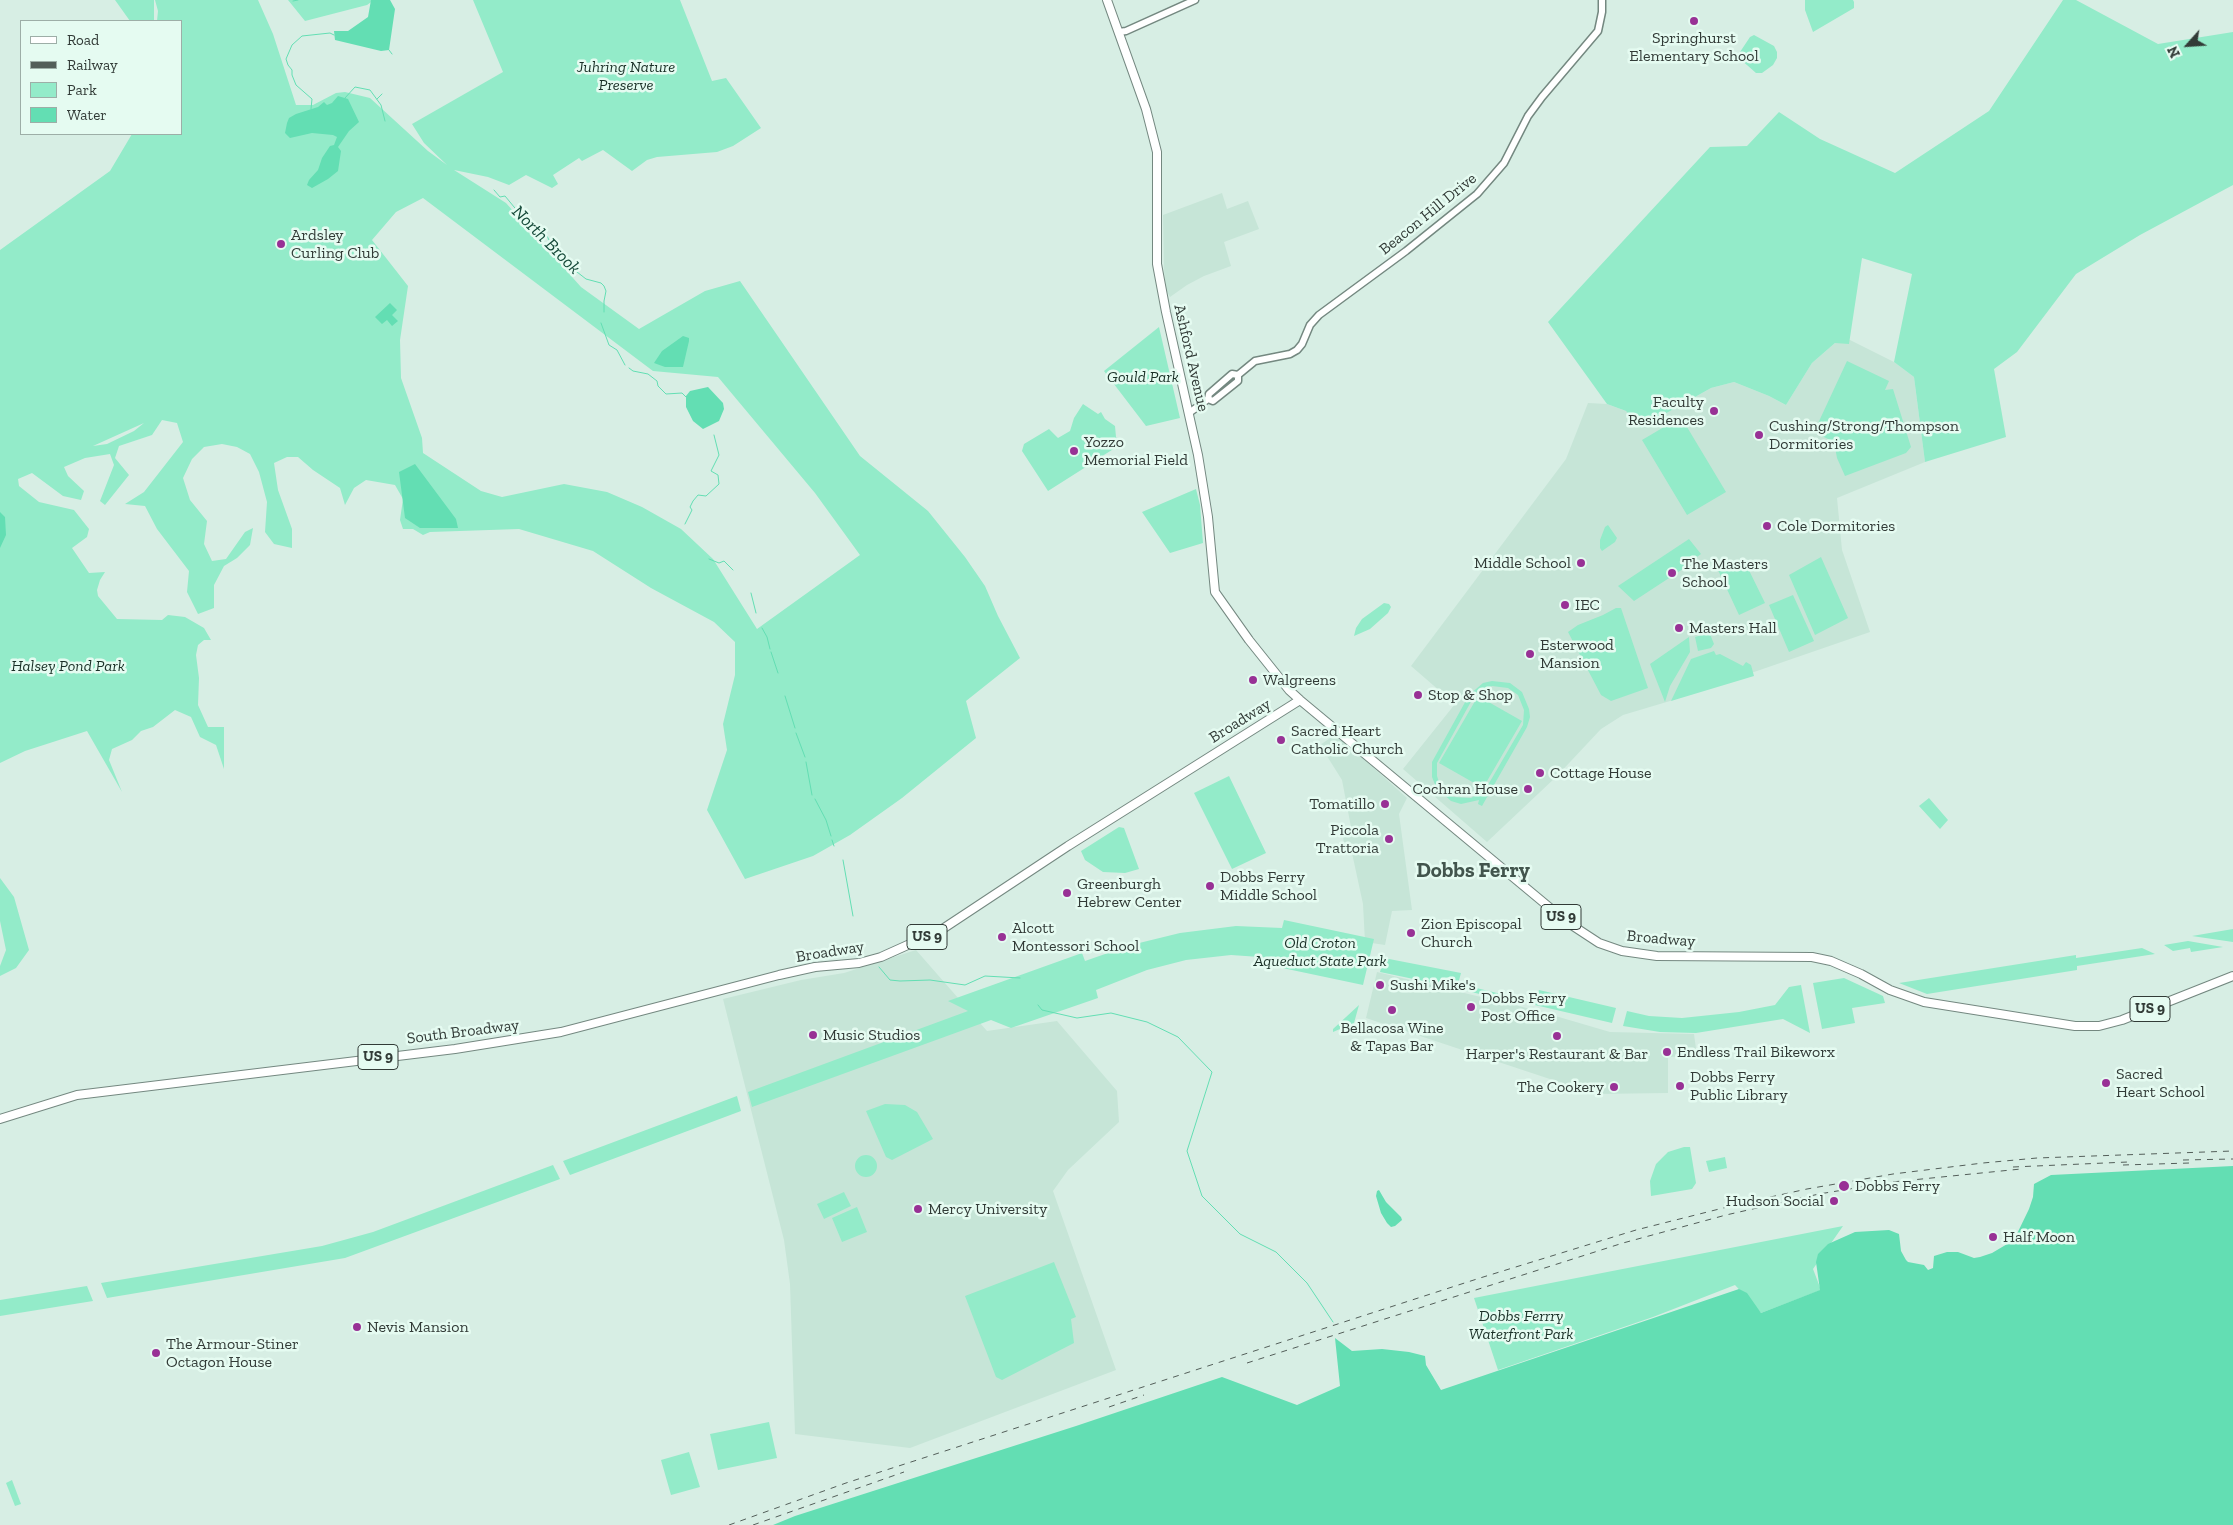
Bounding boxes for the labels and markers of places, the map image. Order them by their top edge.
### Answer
marker: Springhurst Elementary School [1688,15,1700,27]
place label: Springhurst Elementary School [1629,28,1759,66]
place label: Ardsley Curling Club [291,225,379,263]
marker: Ardsley Curling Club [275,238,287,250]
place label: Faculty Residences [1628,392,1704,430]
marker: Faculty Residences [1708,405,1720,417]
place label: Cushing/Strong/Thompson Dormitories [1769,416,1959,454]
marker: Cushing/Strong/Thompson Dormitories [1753,429,1765,441]
place label: Yozzo Memorial Field [1084,432,1188,470]
marker: Yozzo Memorial Field [1068,445,1080,457]
place label: Cole Dormitories [1777,516,1895,536]
marker: Cole Dormitories [1761,520,1773,532]
place label: Middle School [1474,553,1571,573]
place label: The Masters School [1682,554,1768,592]
marker: Middle School [1575,557,1587,569]
marker: The Masters School [1666,567,1678,579]
place label: IEC [1575,595,1600,615]
marker: IEC [1559,599,1571,611]
place label: Masters Hall [1689,618,1777,638]
marker: Masters Hall [1673,622,1685,634]
place label: Esterwood Mansion [1540,635,1614,673]
marker: Esterwood Mansion [1524,648,1536,660]
place label: Walgreens [1263,670,1336,690]
marker: Walgreens [1247,674,1259,686]
place label: Stop & Shop [1428,685,1513,705]
marker: Stop & Shop [1412,689,1424,701]
place label: Sacred Heart Catholic Church [1291,721,1403,759]
marker: Sacred Heart Catholic Church [1275,734,1287,746]
place label: Cottage House [1550,763,1651,783]
marker: Cottage House [1534,767,1546,779]
place label: Cochran House [1412,779,1518,799]
marker: Cochran House [1522,783,1534,795]
place label: Tomatillo [1309,794,1375,814]
marker: Tomatillo [1379,798,1391,810]
place label: Piccola Trattoria [1316,820,1379,858]
marker: Piccola Trattoria [1383,833,1395,845]
place label: Dobbs Ferry Middle School [1220,867,1317,905]
place label: Greenburgh Hebrew Center [1077,874,1182,912]
marker: Dobbs Ferry Middle School [1204,880,1216,892]
marker: Greenburgh Hebrew Center [1061,887,1073,899]
place label: Zion Episcopal Church [1421,914,1522,952]
place label: Alcott Montessori School [1012,918,1139,956]
marker: Zion Episcopal Church [1405,927,1417,939]
marker: Alcott Montessori School [996,931,1008,943]
place label: Sushi Mike's [1390,975,1476,995]
marker: Sushi Mike's [1374,979,1386,991]
place label: Dobbs Ferry Post Office [1481,988,1566,1026]
marker: Dobbs Ferry Post Office [1465,1001,1477,1013]
marker: Bellacosa Wine & Tapas Bar [1386,1004,1398,1016]
place label: Bellacosa Wine & Tapas Bar [1340,1018,1444,1056]
place label: Music Studios [823,1025,920,1045]
marker: Music Studios [807,1029,819,1041]
marker: Harper's Restaurant & Bar [1551,1030,1563,1042]
place label: Endless Trail Bikeworx [1677,1042,1835,1062]
place label: Harper's Restaurant & Bar [1466,1044,1648,1064]
marker: Endless Trail Bikeworx [1661,1046,1673,1058]
place label: Sacred Heart School [2116,1064,2205,1102]
place label: Dobbs Ferry Public Library [1690,1067,1788,1105]
place label: The Cookery [1517,1077,1604,1097]
marker: Sacred Heart School [2100,1077,2112,1089]
marker: Dobbs Ferry Public Library [1674,1080,1686,1092]
marker: The Cookery [1608,1081,1620,1093]
place label: Dobbs Ferry [1855,1176,1940,1196]
marker: Dobbs Ferry [1837,1179,1851,1193]
place label: Hudson Social [1726,1191,1824,1211]
marker: Hudson Social [1828,1195,1840,1207]
place label: Mercy University [928,1199,1047,1219]
marker: Mercy University [912,1203,924,1215]
place label: Half Moon [2003,1227,2075,1247]
marker: Half Moon [1987,1231,1999,1243]
place label: Nevis Mansion [367,1317,469,1337]
marker: Nevis Mansion [351,1321,363,1333]
place label: The Armour-Stiner Octagon House [166,1334,299,1372]
marker: The Armour-Stiner Octagon House [150,1347,162,1359]

